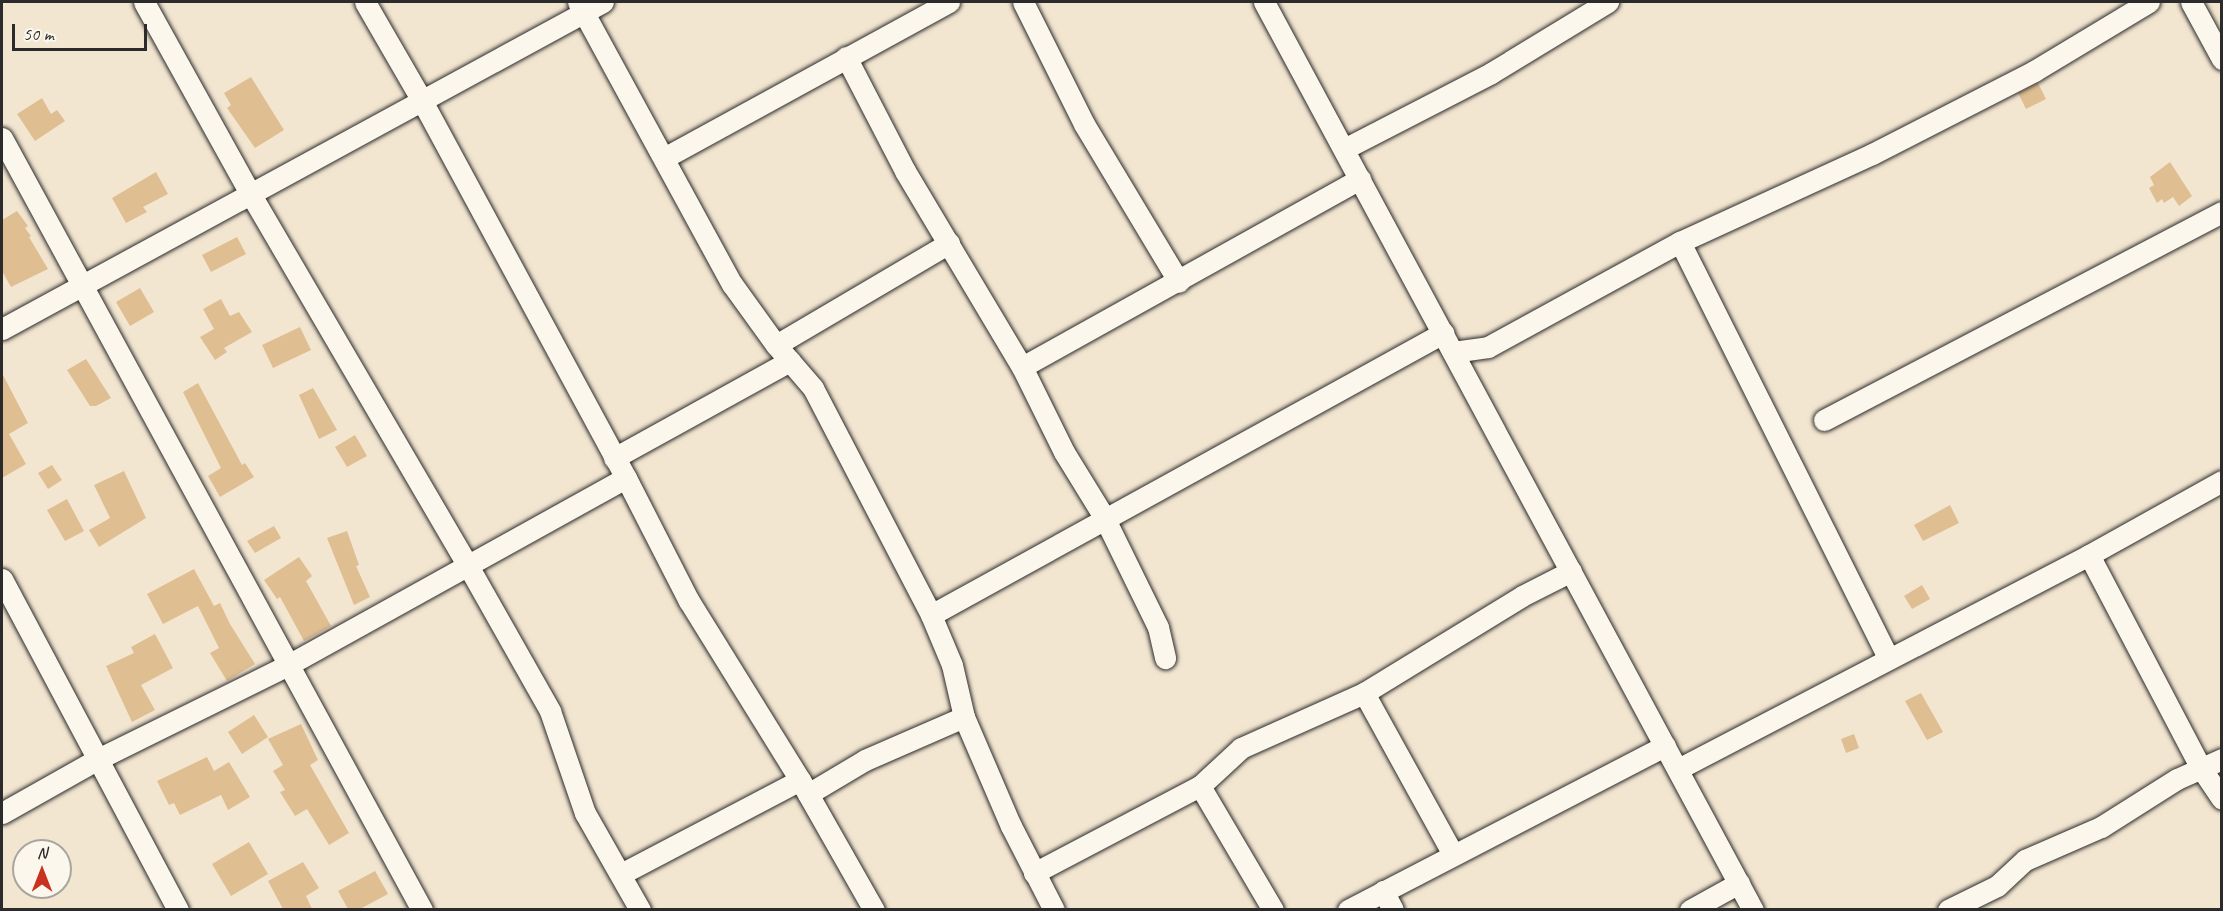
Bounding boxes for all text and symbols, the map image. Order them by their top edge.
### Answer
scale bar [15,12,150,50]
text: 50 m [23,23,54,45]
north arrow [12,839,72,899]
text: N [37,843,47,863]

